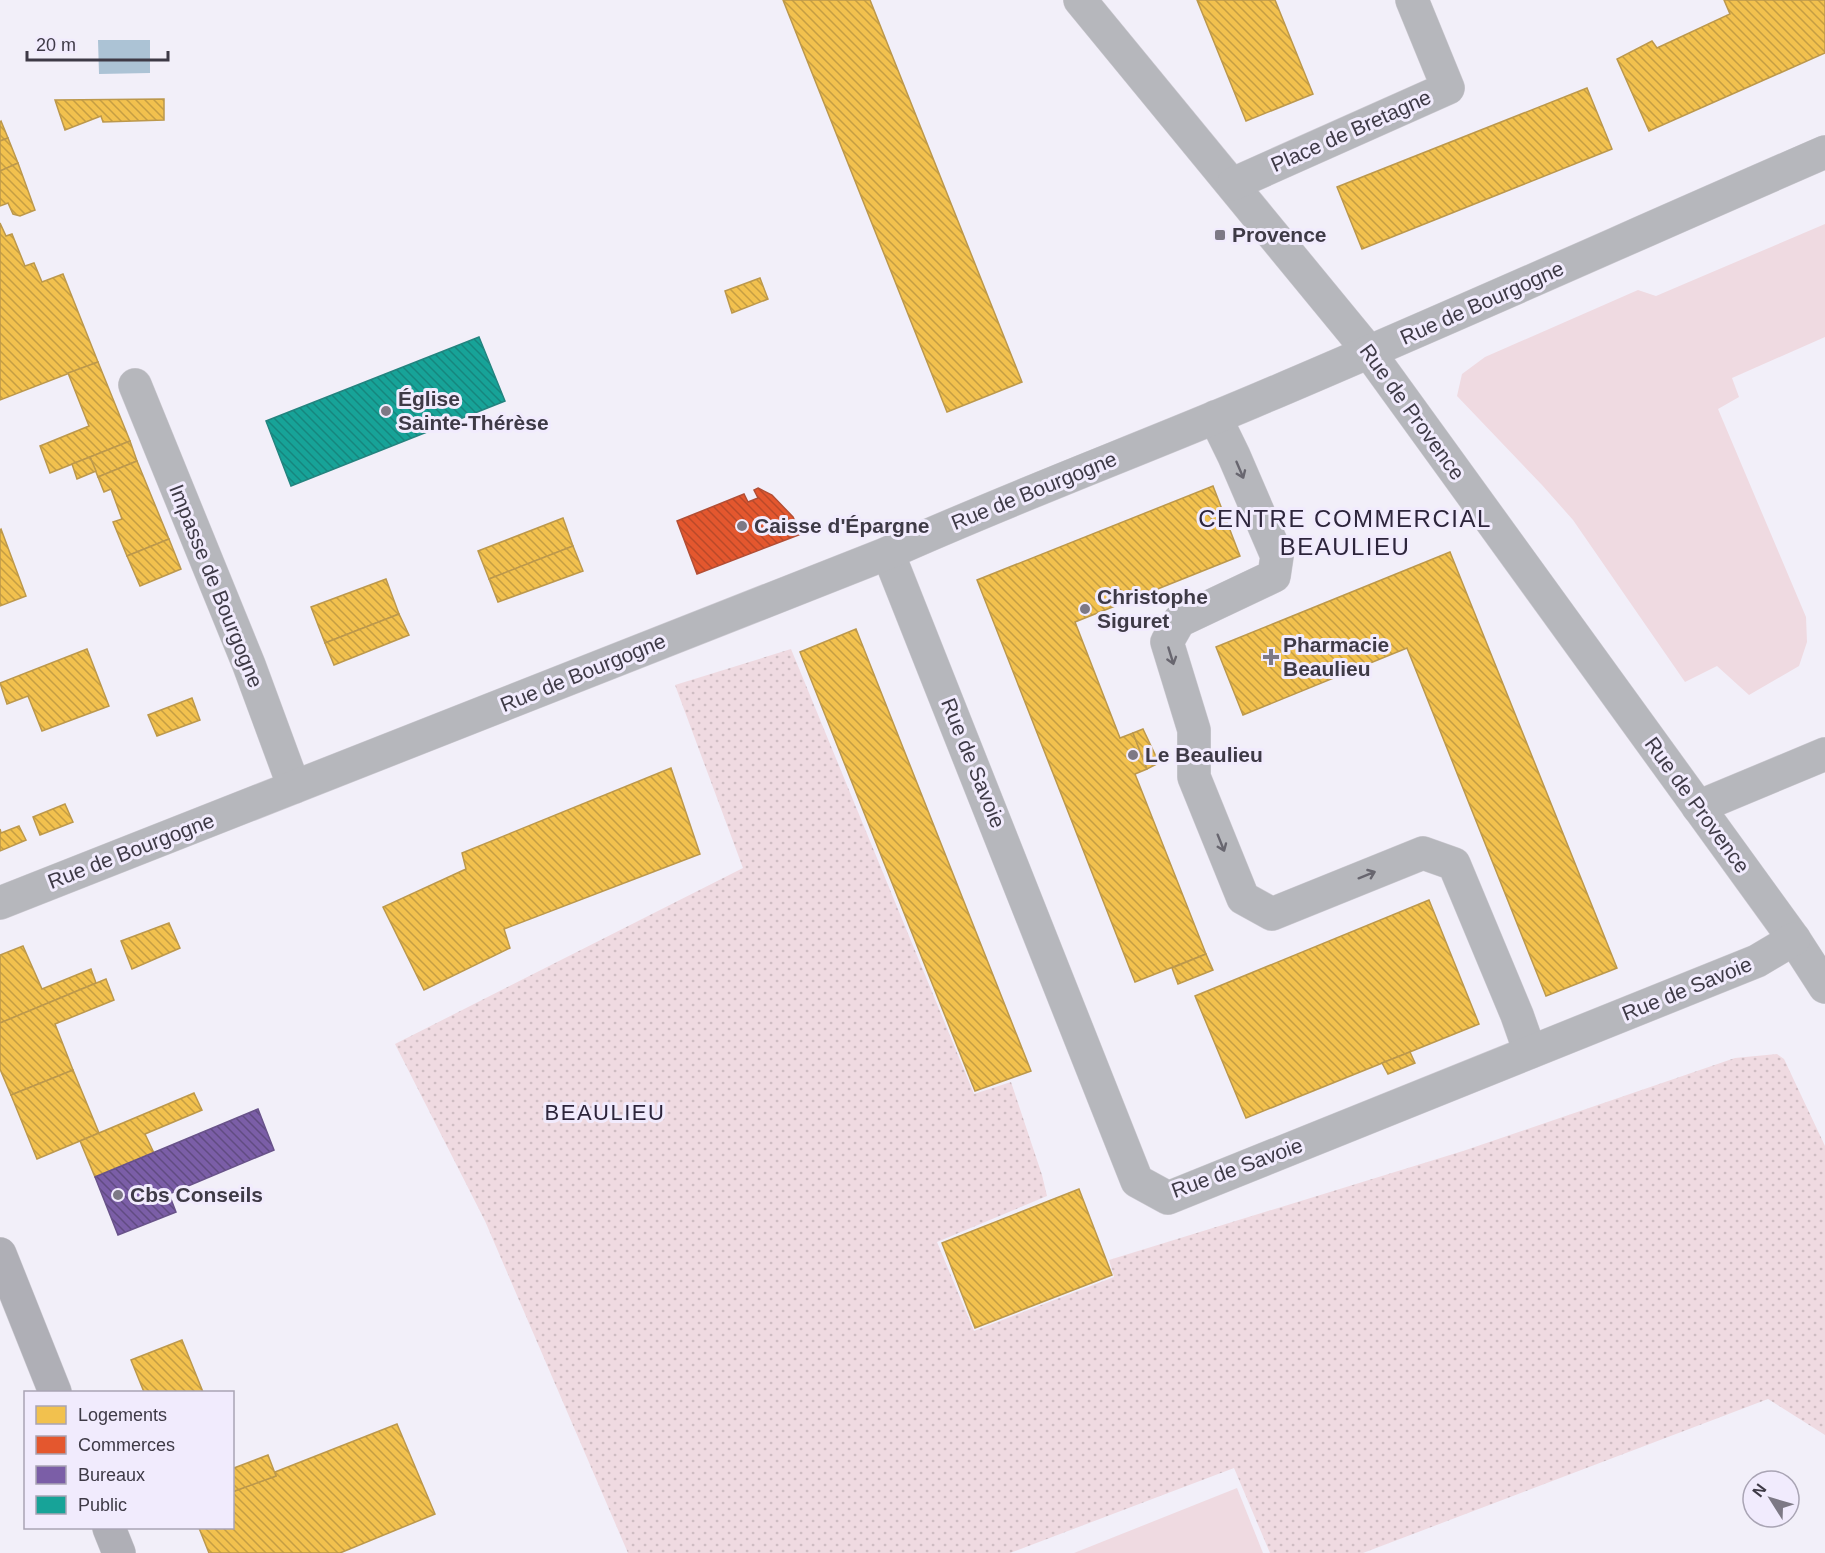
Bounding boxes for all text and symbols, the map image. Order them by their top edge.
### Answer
scale bar [27,24,168,62]
text: 20 m [36,35,76,55]
street label: Place de Bretagne [1267,85,1434,176]
place label: Provence [1232,223,1327,246]
marker: Provence [1213,228,1227,242]
street label: Rue de Bourgogne [1397,256,1567,349]
street label: Rue de Provence [1355,339,1469,484]
place label: Église Sainte-Thérèse [398,387,549,434]
marker: Église Sainte-Thérèse [379,404,393,418]
street label: Rue de Bourgogne [948,447,1120,534]
one-way arrow [1236,461,1247,479]
street label: Impasse de Bourgogne [165,481,268,691]
district label: CENTRE COMMERCIAL BEAULIEU [1198,505,1492,560]
place label: Caisse d'Épargne [754,514,929,537]
marker: Caisse d'Épargne [735,519,749,533]
place label: Christophe Siguret [1097,585,1208,632]
marker: Christophe Siguret [1078,602,1092,616]
street label: Rue de Bourgogne [497,629,669,716]
place label: Pharmacie Beaulieu [1283,633,1389,680]
one-way arrow [1167,646,1178,665]
marker: Pharmacie Beaulieu [1264,650,1278,664]
street label: Rue de Savoie [937,695,1010,831]
street label: Rue de Provence [1640,732,1754,877]
place label: Le Beaulieu [1145,743,1263,766]
marker: Le Beaulieu [1126,748,1140,762]
street label: Rue de Bourgogne [44,808,217,893]
one-way arrow [1216,833,1227,851]
one-way arrow [1357,869,1375,880]
street label: Rue de Savoie [1619,952,1755,1025]
district label: BEAULIEU [545,1100,665,1125]
street label: Rue de Savoie [1168,1133,1305,1202]
place label: Cbs Conseils [130,1183,263,1206]
marker: Cbs Conseils [111,1188,125,1202]
legend [24,1391,234,1529]
text: Logements [78,1405,167,1425]
text: Commerces [78,1435,175,1455]
text: Bureaux [78,1465,145,1485]
north arrow [1741,1469,1801,1529]
text: N [1749,1481,1770,1500]
text: Public [78,1495,127,1515]

